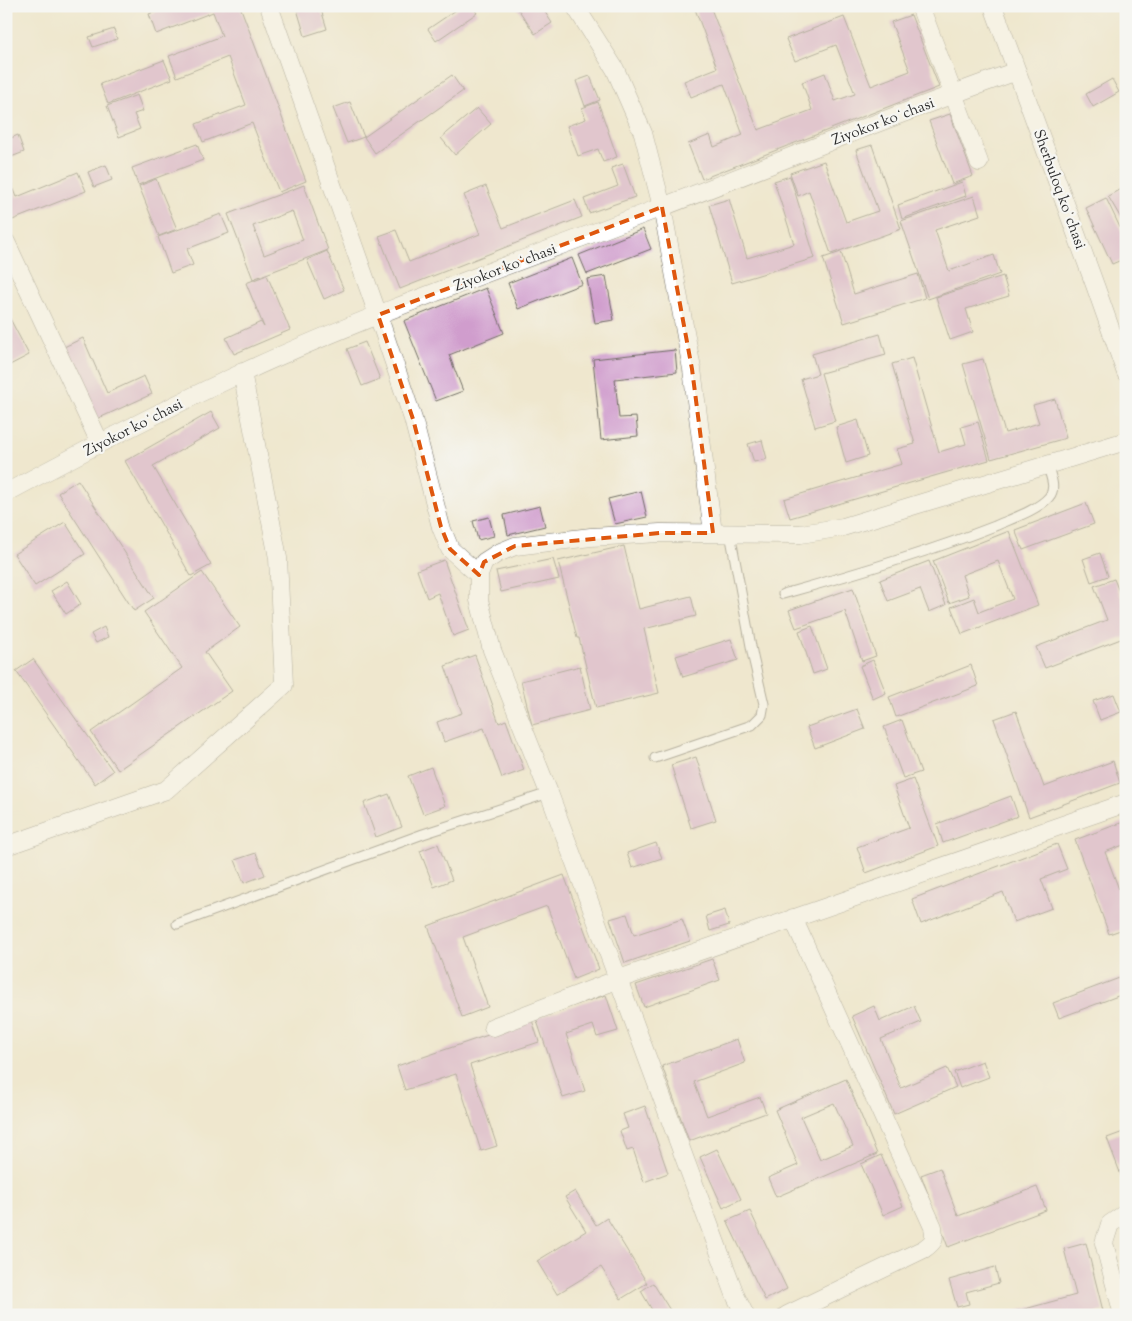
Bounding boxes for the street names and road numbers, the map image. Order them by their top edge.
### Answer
street label: Ziyokor koʻchasi [829,93,938,152]
street label: Sherbuloq koʻchasi [1027,127,1090,252]
street label: Ziyokor koʻchasi [451,239,560,298]
street label: Ziyokor koʻchasi [81,394,187,462]

